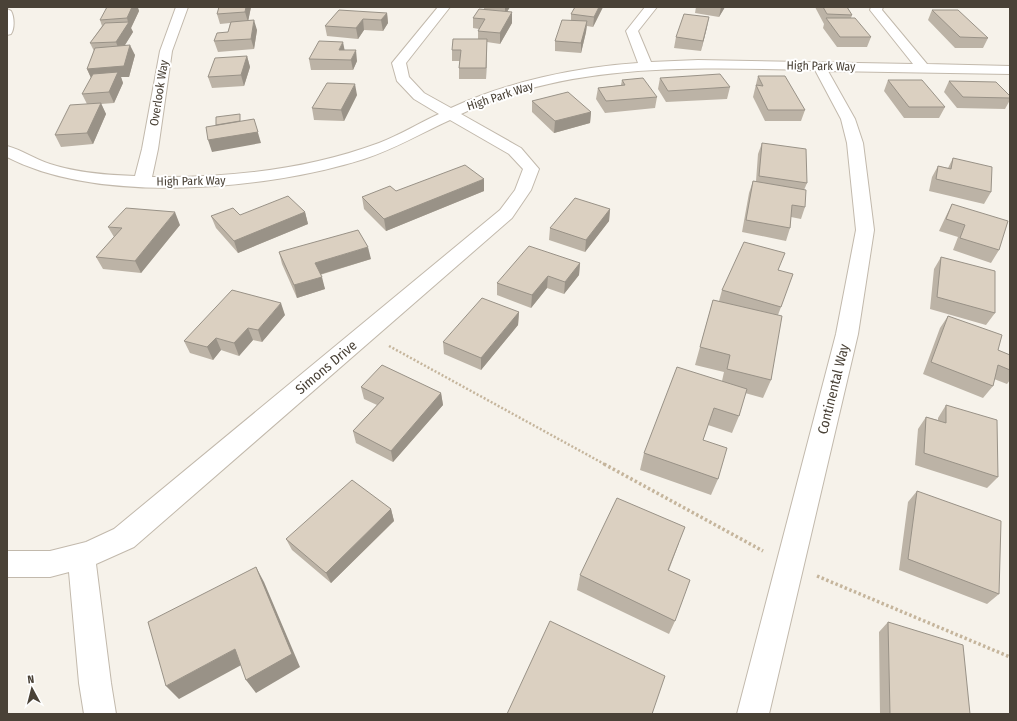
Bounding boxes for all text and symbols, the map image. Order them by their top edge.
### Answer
street label: Overlook Way [147,58,171,127]
street label: High Park Way [786,58,856,74]
street label: High Park Way [465,79,536,113]
street label: High Park Way [156,173,226,189]
street label: Simons Drive [292,337,361,398]
street label: Continental Way [814,341,853,436]
north arrow [12,669,52,709]
text: N [27,673,35,686]

